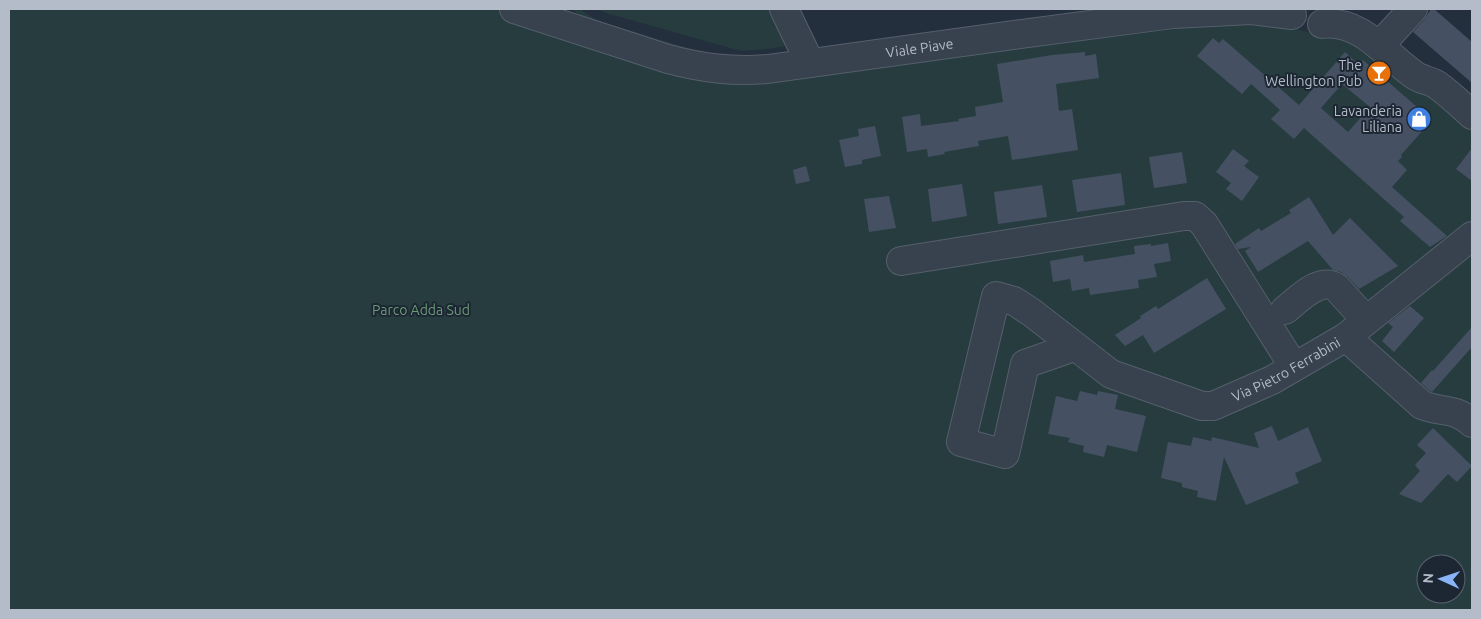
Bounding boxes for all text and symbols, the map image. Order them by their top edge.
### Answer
street label: Viale Piave [885,35,954,61]
place label: The Wellington Pub [1265,57,1362,89]
bar icon: The Wellington Pub [1366,60,1392,86]
place label: Lavanderia Liliana [1334,103,1402,135]
shop icon: Lavanderia Liliana [1406,106,1432,132]
park label: Parco Adda Sud [372,302,470,318]
street label: Via Pietro Ferrabini [1229,334,1343,405]
north arrow [1416,554,1466,604]
text: N [1420,573,1436,584]

